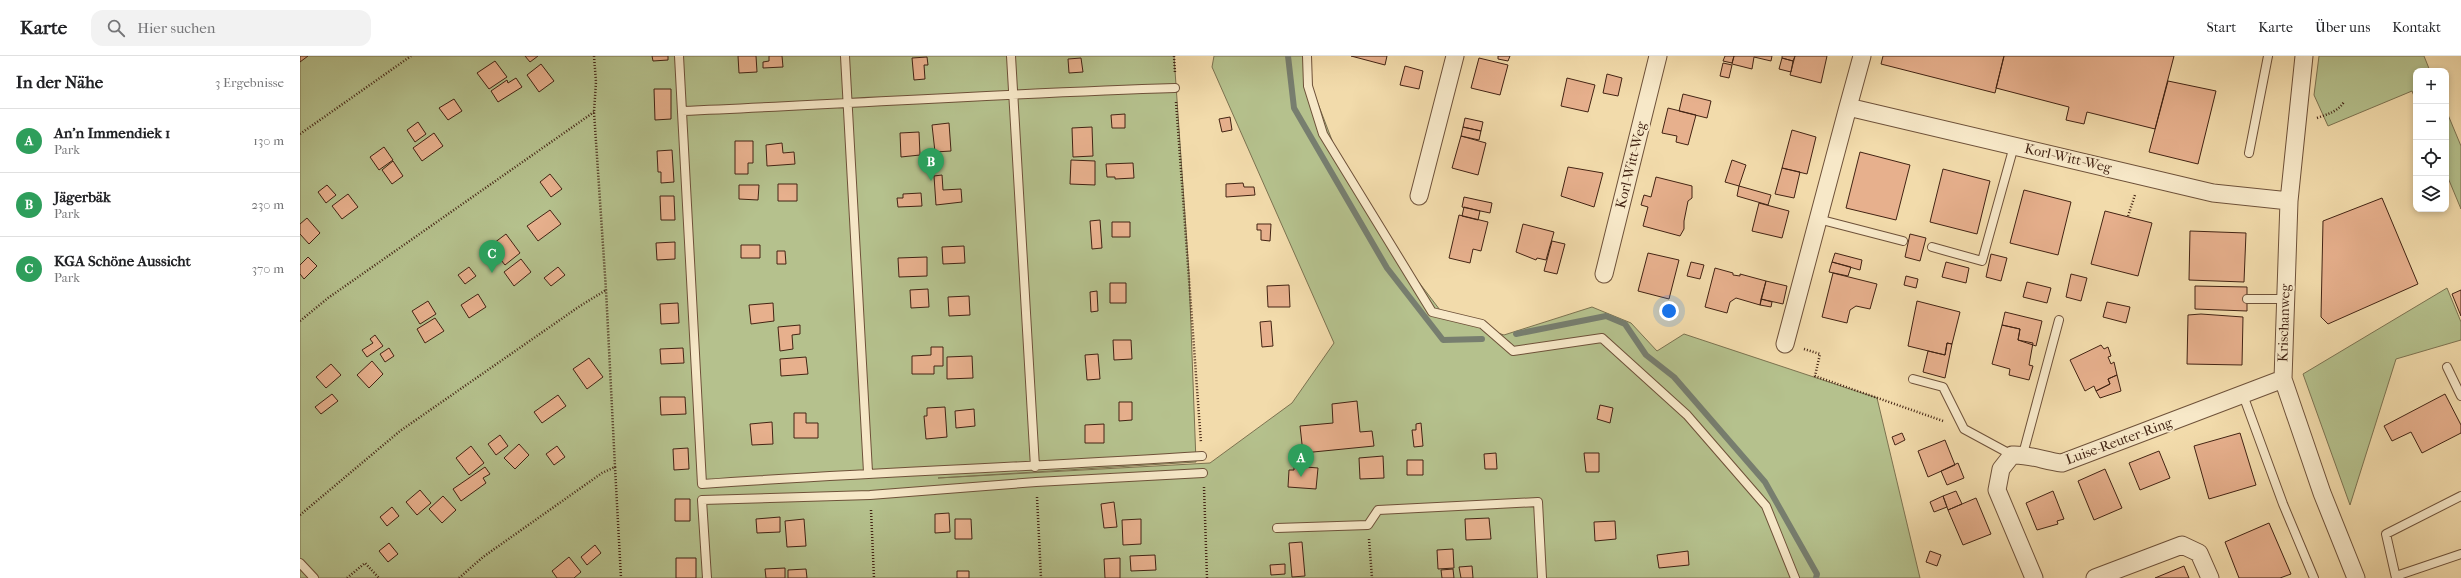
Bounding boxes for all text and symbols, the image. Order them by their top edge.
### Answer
search box [91,10,371,46]
text: Karte [20,17,67,39]
icon: search [105,17,127,39]
text: Hier suchen [137,19,215,37]
text: Start [2207,19,2236,36]
text: Karte [2258,19,2293,36]
text: Über uns [2315,19,2370,36]
text: Kontakt [2392,19,2441,36]
map controls [2413,68,2449,212]
button: + [2413,68,2449,104]
text: In der Nähe [16,72,103,92]
text: 3 Ergebnisse [215,75,284,90]
button: − [2413,104,2449,140]
street label: Korl-Witt-Weg [1612,119,1650,210]
text: An'n Immendiek 1 [54,124,170,142]
text: A [25,133,33,148]
text: 130 m [253,133,284,148]
street label: Korl-Witt-Weg [2023,140,2114,176]
button: locate [2413,140,2449,176]
text: Park [54,142,80,157]
pin: B [918,148,944,181]
button: layers [2413,176,2449,212]
text: Jägerbäk [54,188,111,206]
text: B [25,197,33,212]
text: 230 m [251,197,284,212]
text: Park [54,206,80,221]
pin: C [479,240,505,273]
text: KGA Schöne Aussicht [54,252,191,270]
text: C [25,261,33,276]
text: 370 m [252,261,284,276]
text: Park [54,270,80,285]
street label: Krischanweg [2274,283,2294,362]
your location [1659,301,1679,321]
street label: Luise-Reuter-Ring [2063,414,2175,468]
pin: A [1288,444,1314,477]

